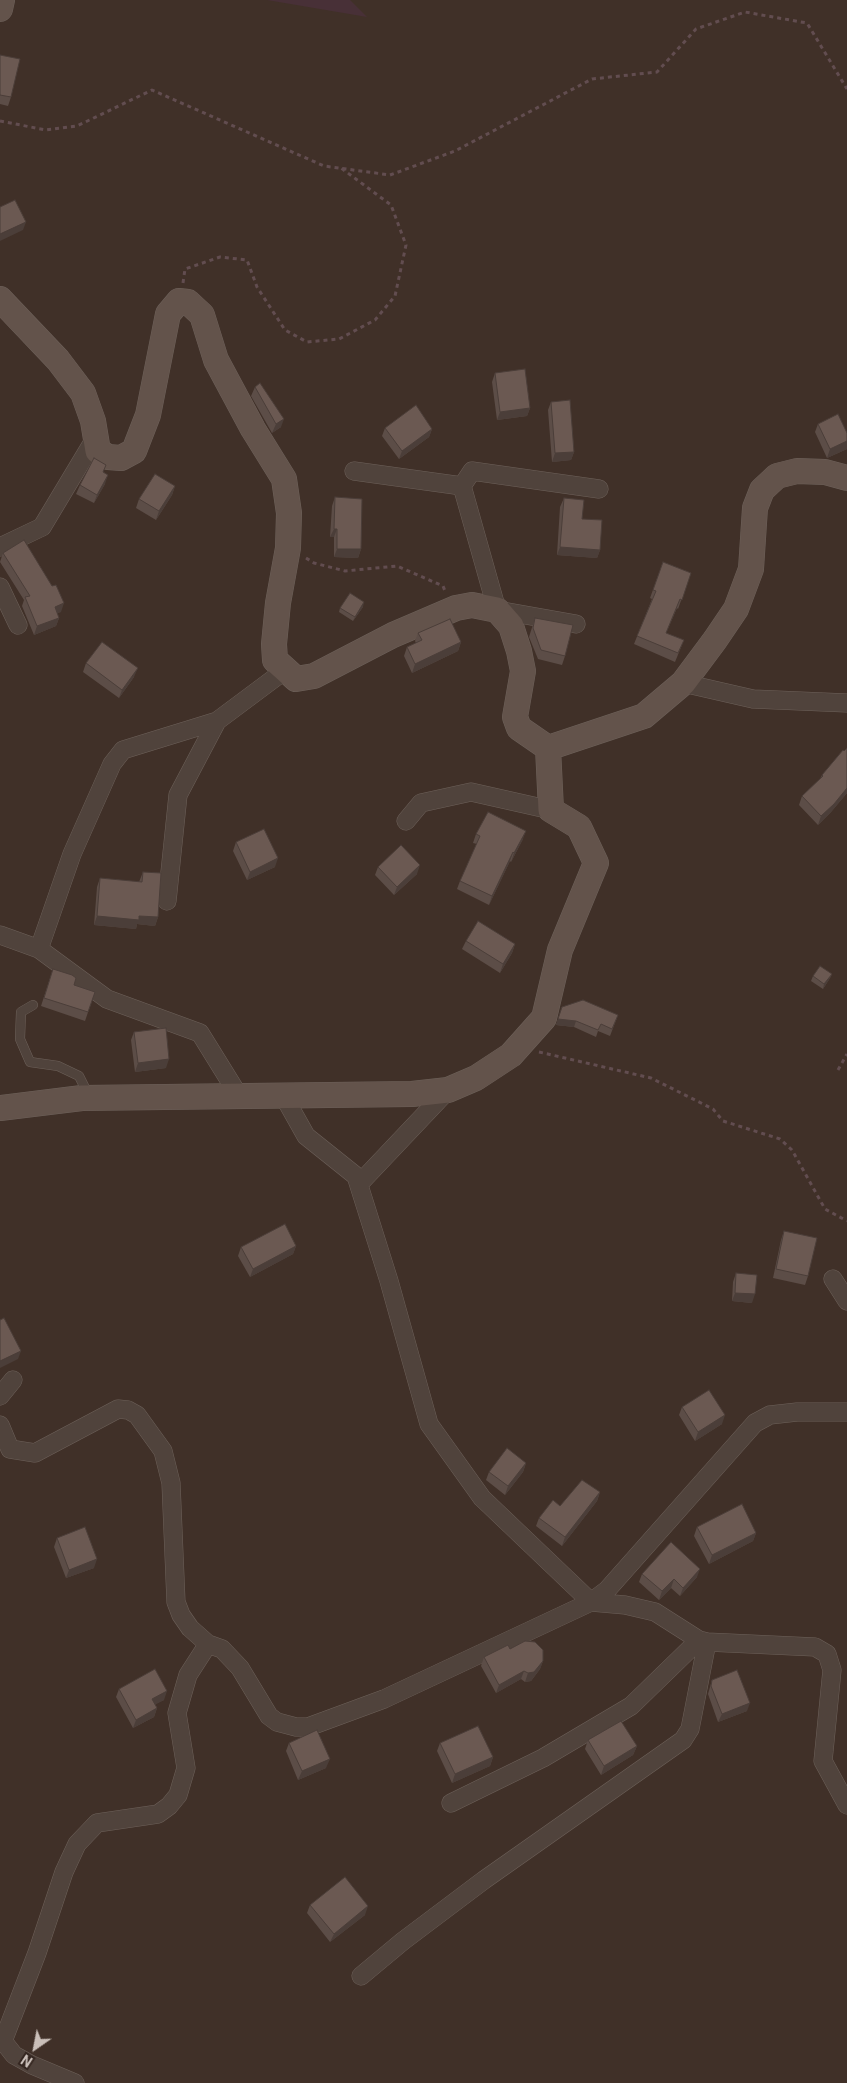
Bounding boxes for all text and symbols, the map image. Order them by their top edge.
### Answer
north arrow [10,2023,60,2073]
text: N [18,2051,35,2070]

